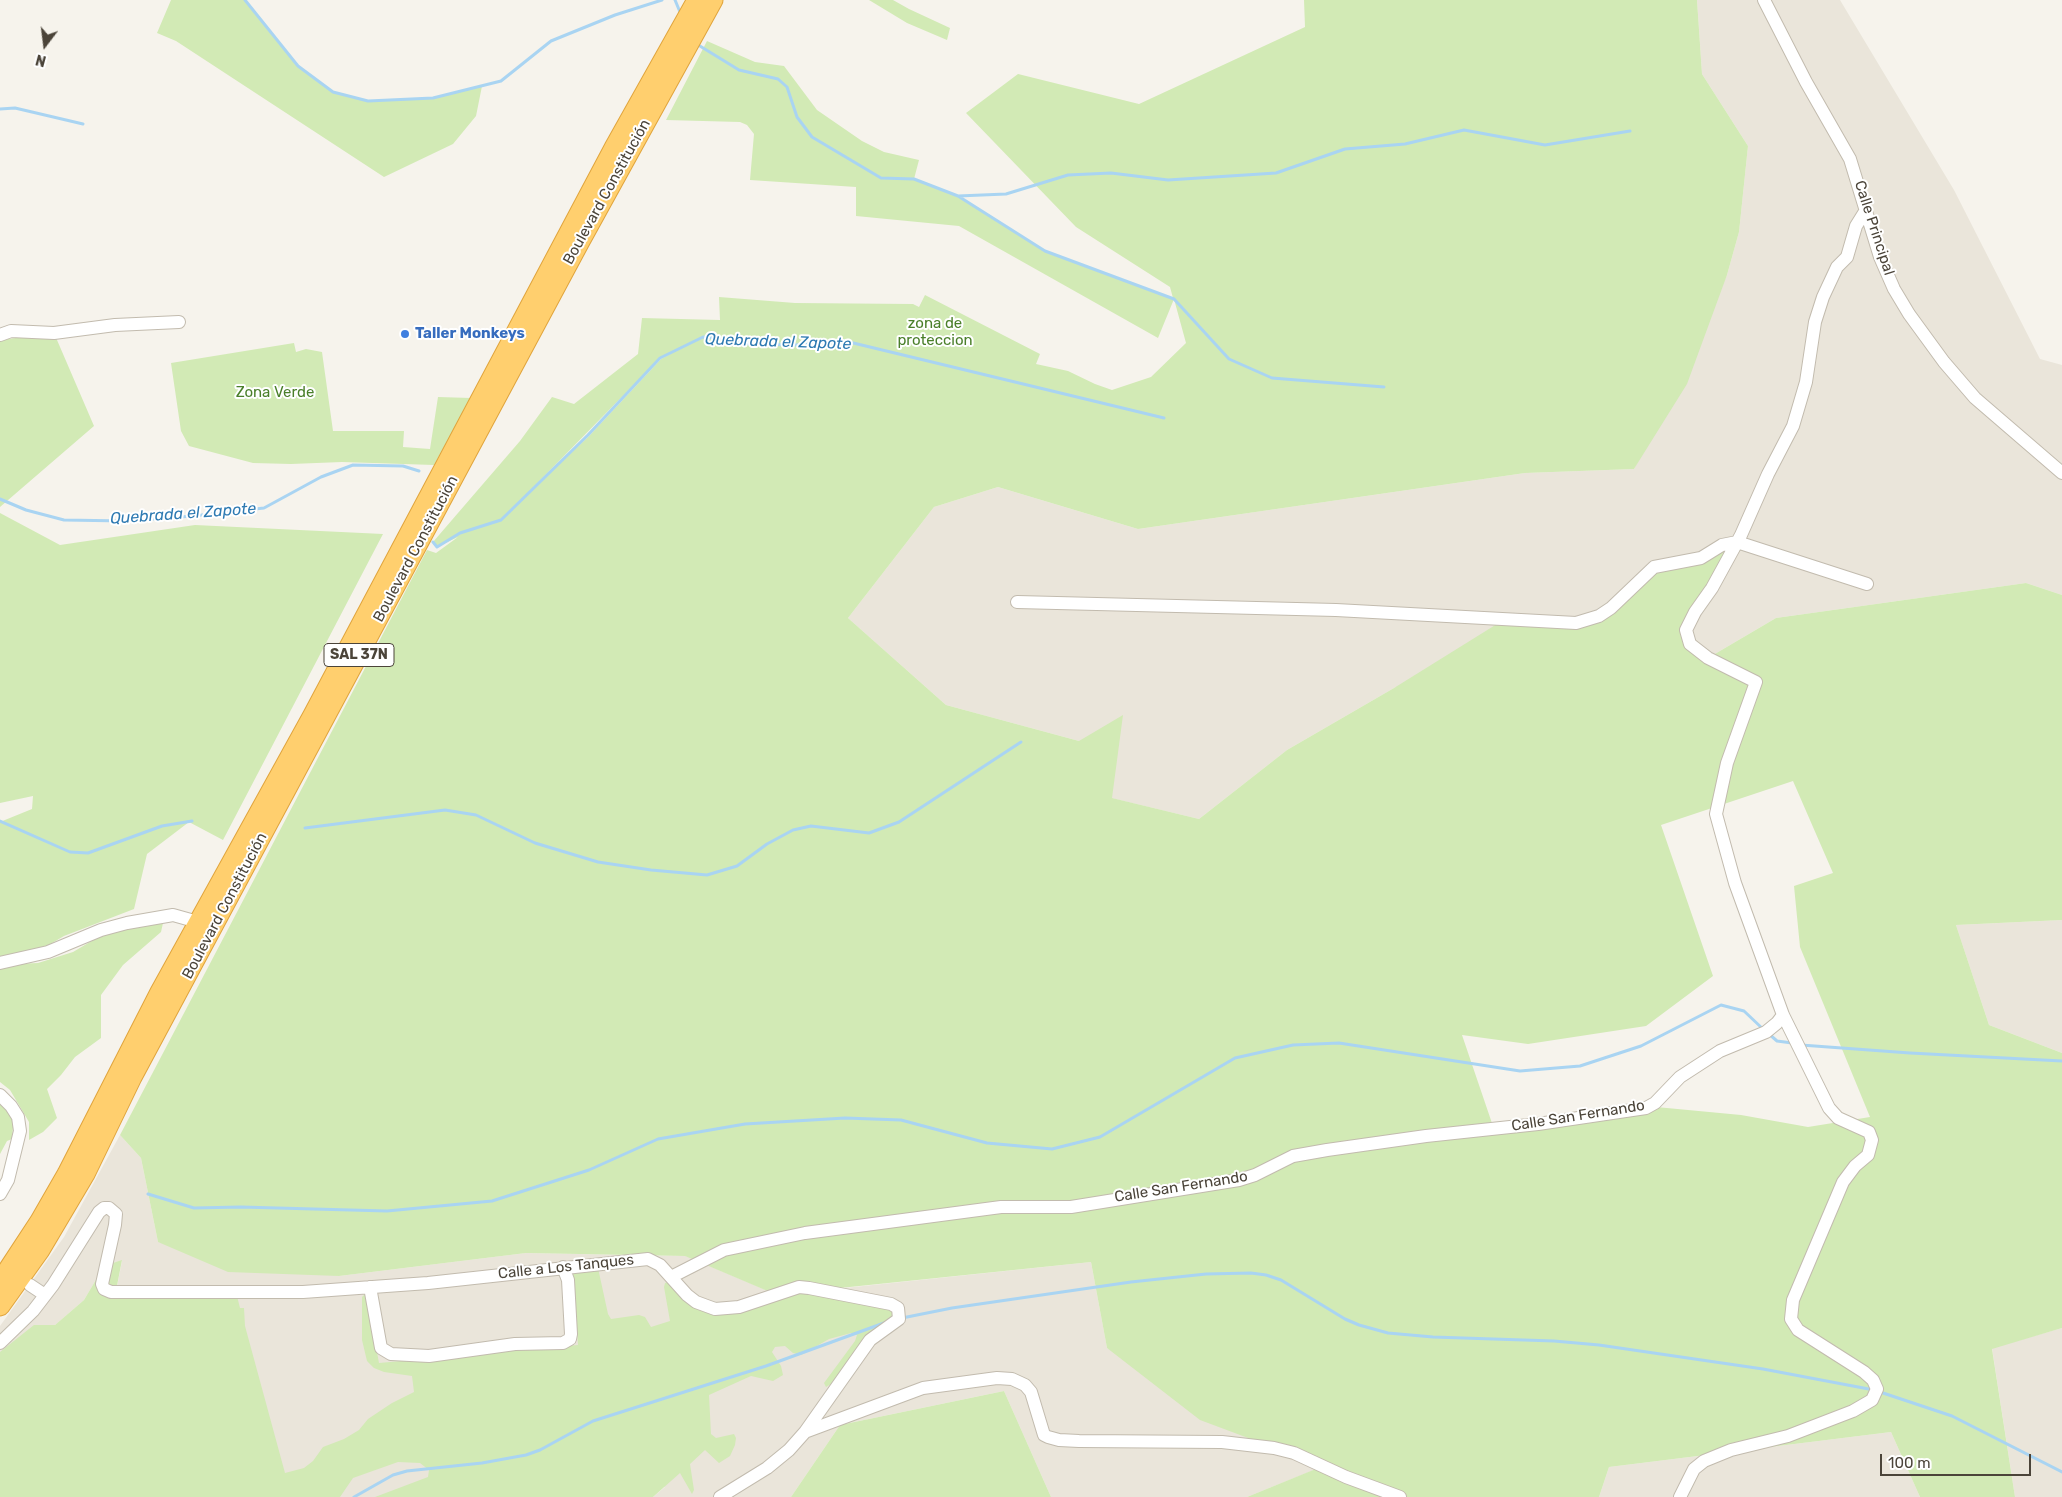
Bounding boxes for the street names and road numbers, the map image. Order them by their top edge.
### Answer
street label: Boulevard Constitución [560,116,654,268]
street label: Calle Principal [1850,178,1898,278]
street label: Boulevard Constitución [370,473,462,625]
road number: SAL 37N [324,644,394,666]
street label: Boulevard Constitución [179,830,271,982]
street label: Calle San Fernando [1510,1097,1646,1135]
street label: Calle San Fernando [1113,1168,1249,1206]
street label: Calle a Los Tanques [497,1251,635,1283]

